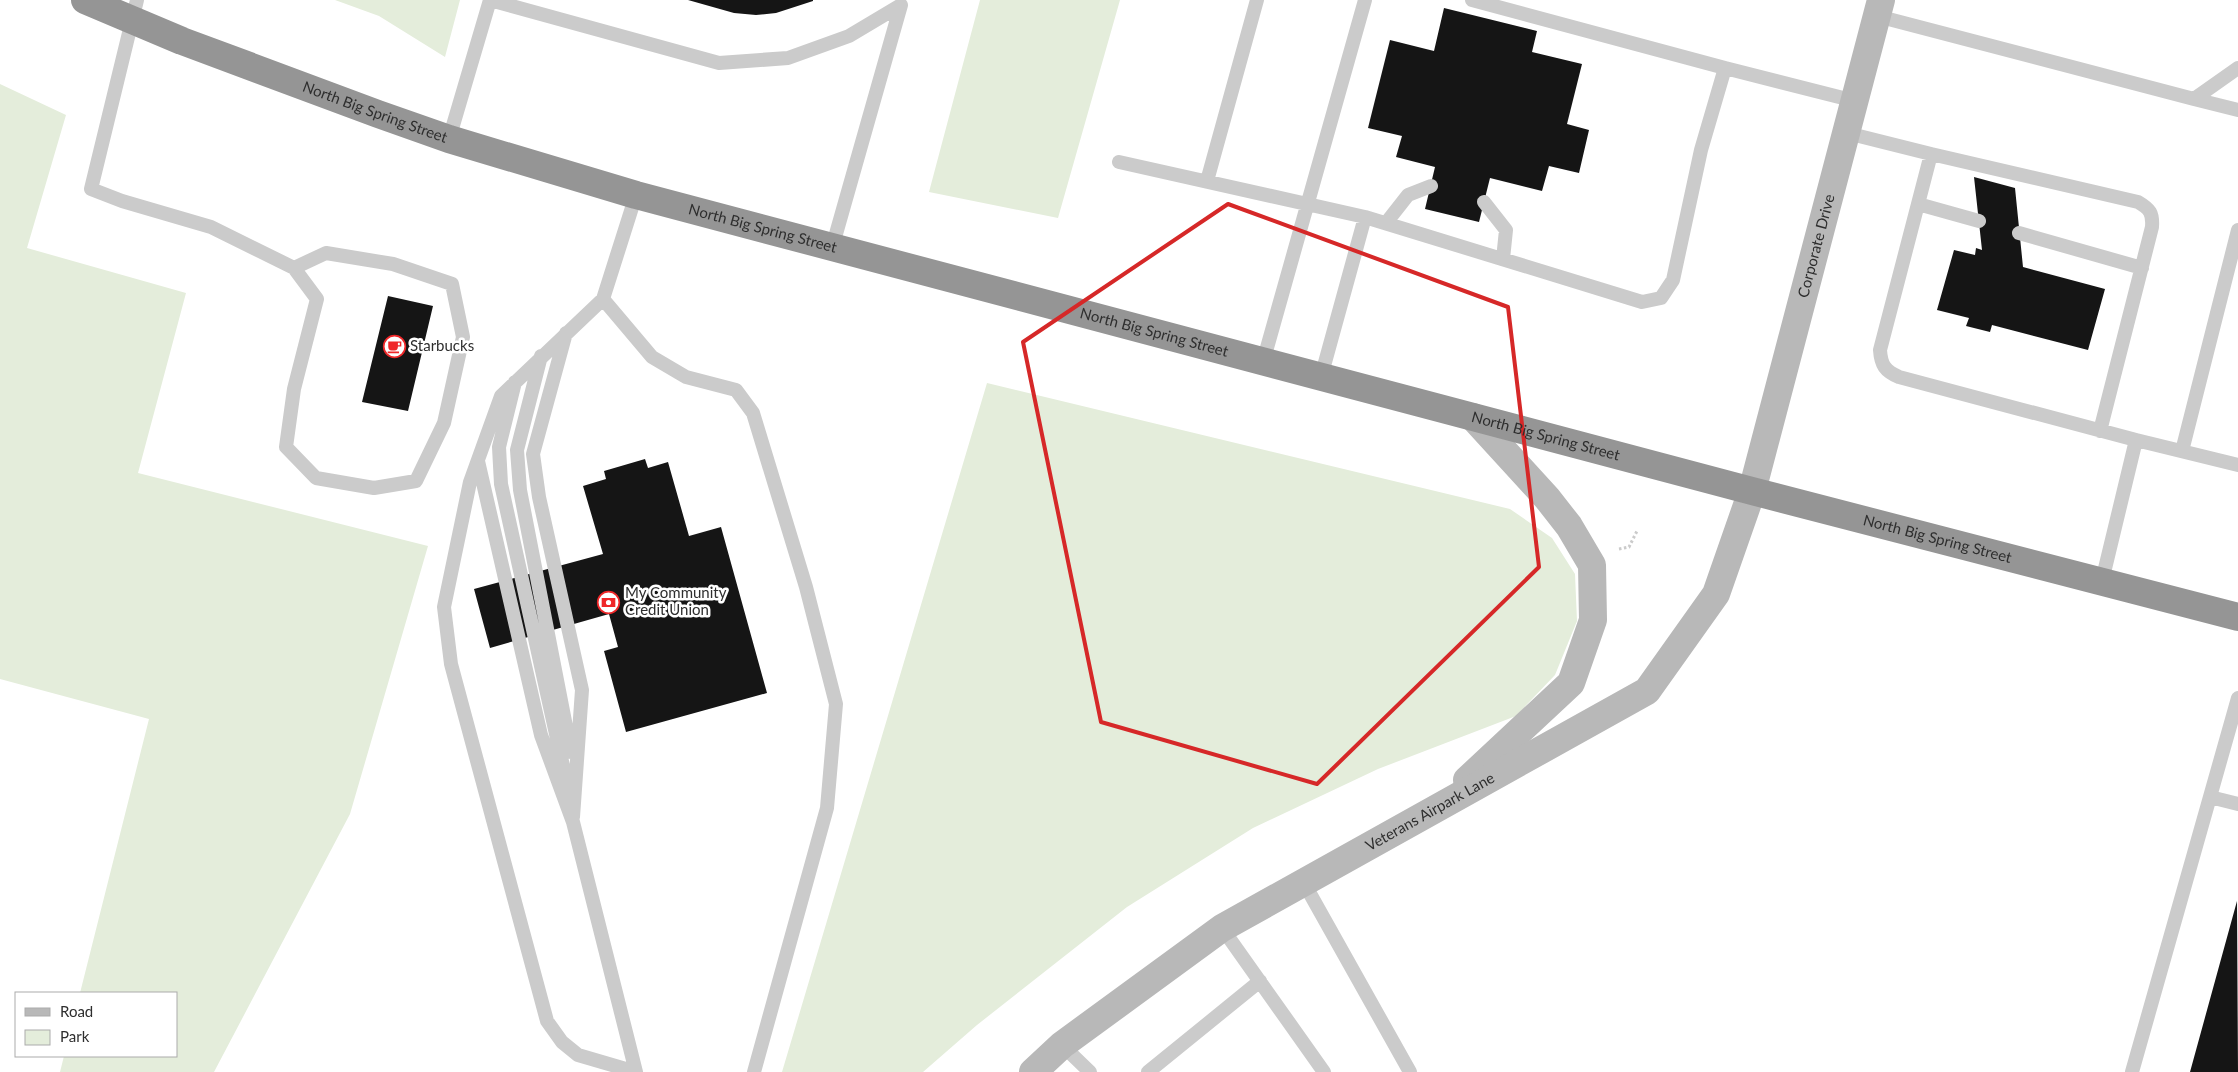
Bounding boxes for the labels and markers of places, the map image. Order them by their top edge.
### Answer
cafe icon: Starbucks [382,334,406,358]
place label: Starbucks [410,336,474,354]
place label: My Community Credit Union [625,583,727,618]
bank icon: My Community Credit Union [597,590,621,614]

